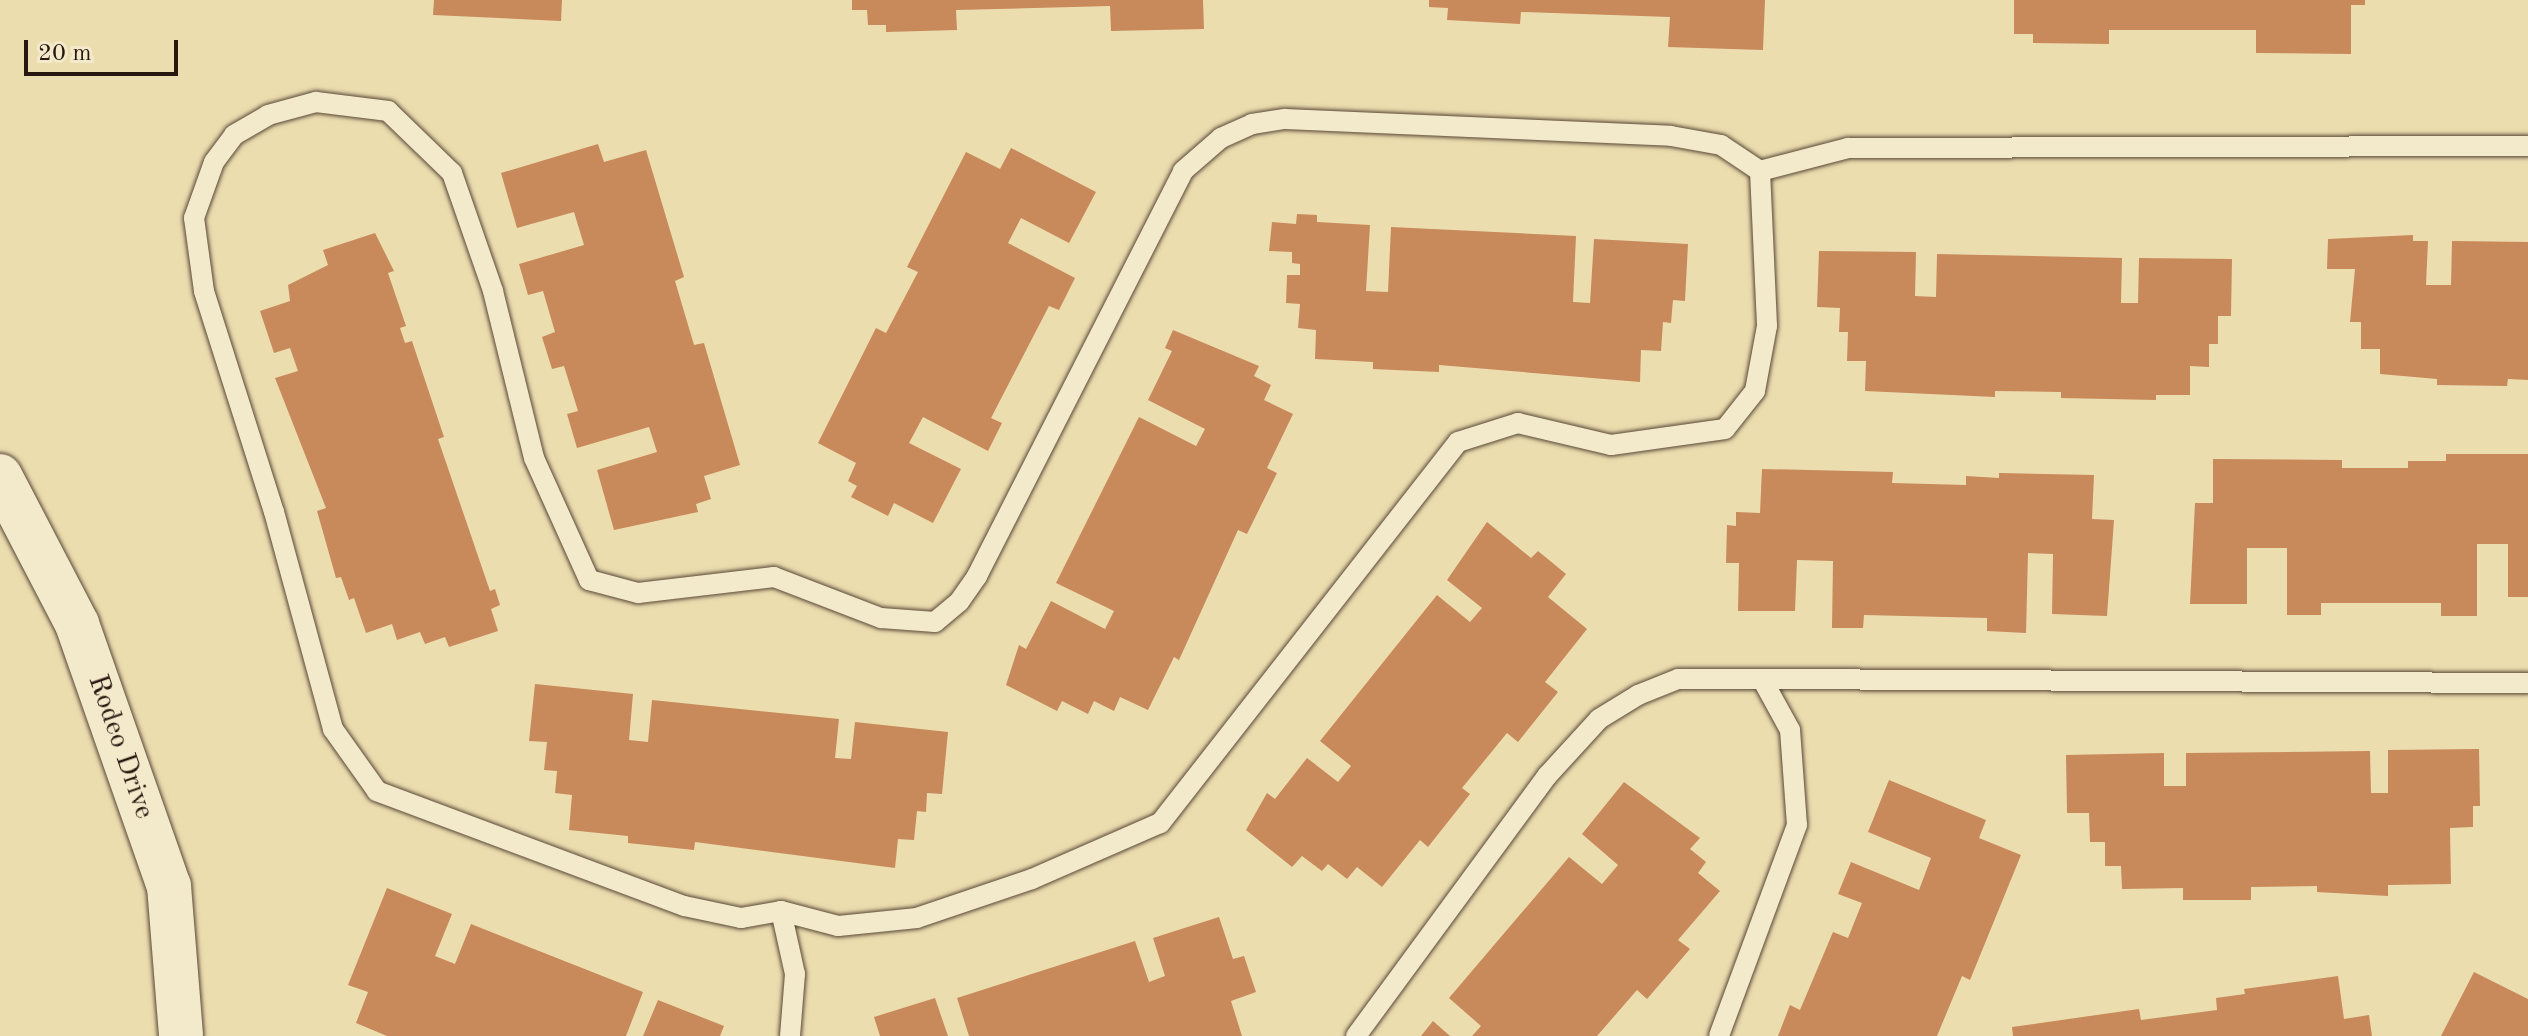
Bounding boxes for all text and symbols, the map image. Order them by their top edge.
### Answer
scale bar [28,24,182,74]
text: 20 m [38,42,92,66]
street label: Rodeo Drive [80,670,160,824]

